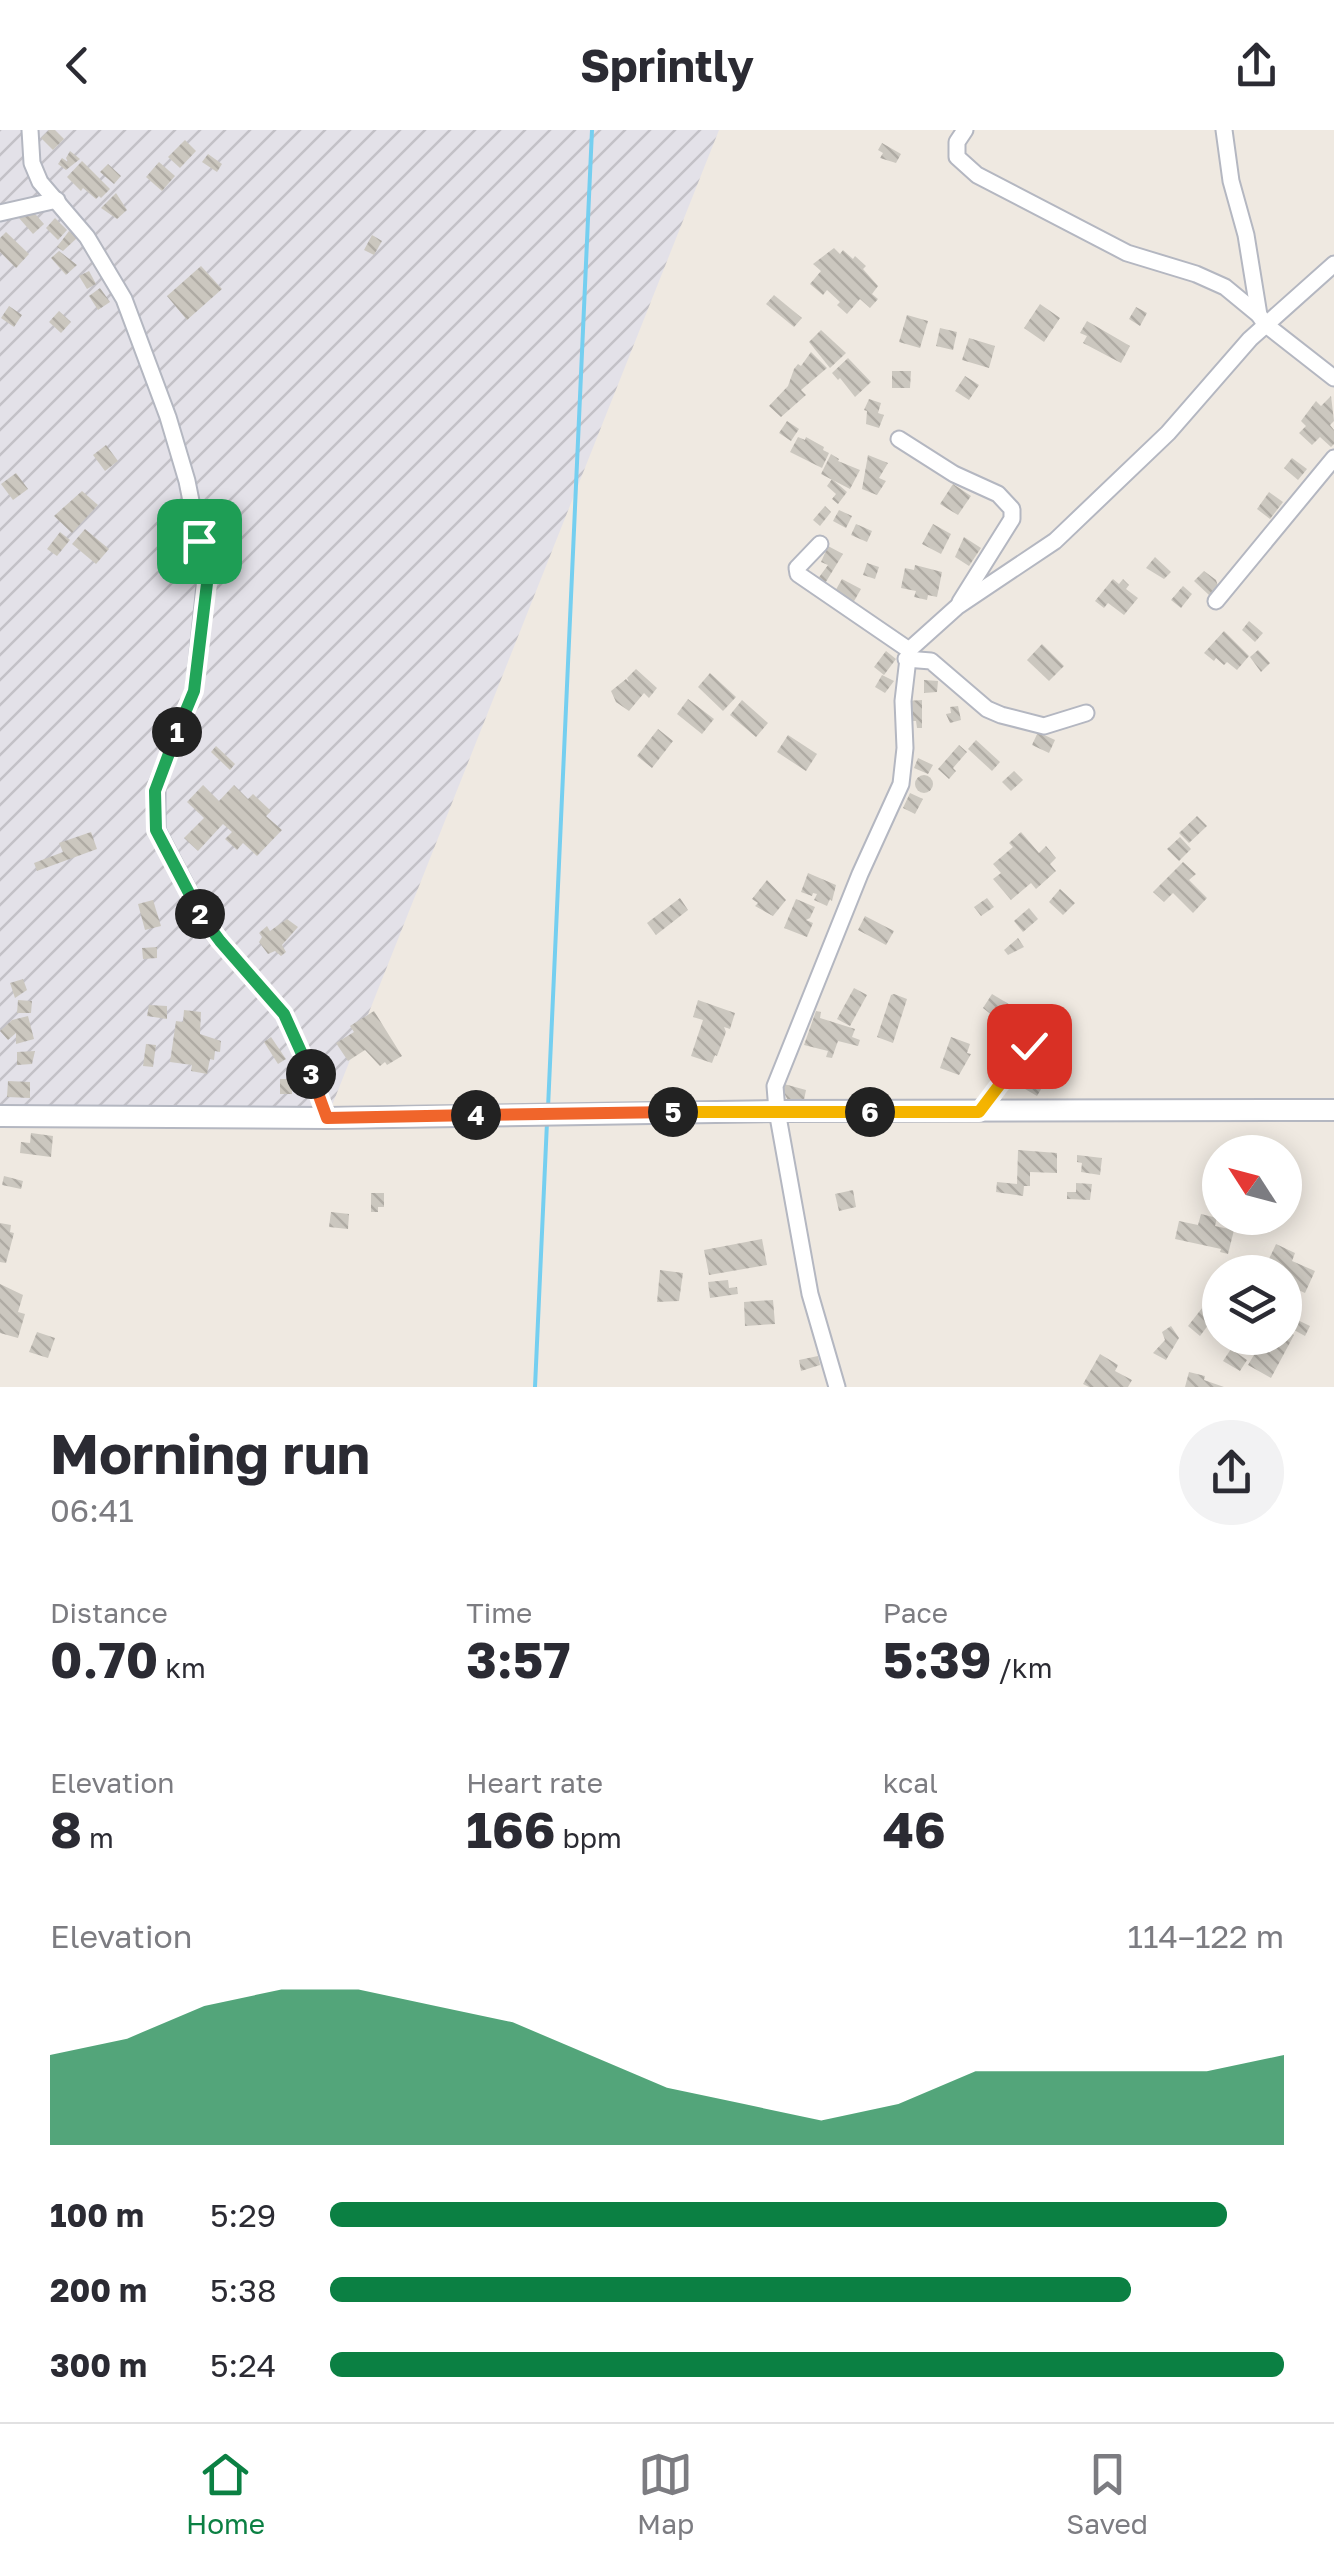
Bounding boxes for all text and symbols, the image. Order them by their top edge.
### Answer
icon: back [50,38,105,93]
text: Sprintly [580,38,754,92]
icon: share [1229,38,1284,93]
pin [157,499,242,584]
icon: arrive [172,514,227,569]
pin: 1 [152,707,202,757]
text: 1 [170,715,184,748]
pin: 2 [175,889,225,939]
text: 2 [191,897,209,930]
pin [987,1004,1072,1089]
icon: check [1002,1019,1057,1074]
pin: 3 [286,1049,336,1099]
text: 3 [302,1057,320,1090]
pin: 5 [648,1087,698,1137]
pin: 6 [845,1087,895,1137]
pin: 4 [451,1090,501,1140]
text: 5 [664,1095,682,1128]
text: 6 [861,1095,879,1128]
text: 4 [467,1098,485,1131]
north arrow [1202,1135,1302,1235]
map controls [1202,1135,1302,1355]
button: layers [1202,1255,1302,1355]
text: Morning run [50,1420,370,1486]
button: share [1179,1420,1284,1525]
text: 06:41 [50,1491,134,1529]
text: Distance [50,1596,168,1629]
text: Time [466,1596,532,1629]
text: Pace [883,1596,948,1629]
text: 0.70 [50,1629,158,1689]
text: 3:57 [466,1629,571,1689]
text: 5:39 [883,1629,991,1689]
text: km [158,1651,206,1684]
text: /km [991,1651,1052,1684]
text: Elevation [50,1766,175,1799]
text: Heart rate [466,1766,603,1799]
text: kcal [883,1766,938,1799]
text: 8 [50,1799,82,1859]
text: 166 [466,1799,556,1859]
text: 46 [883,1799,946,1859]
text: m [82,1821,114,1854]
text: bpm [556,1821,622,1854]
text: Elevation [50,1917,192,1955]
text: 114–122 m [1128,1917,1284,1955]
text: 100 m [50,2196,144,2234]
text: 5:29 [210,2196,276,2234]
text: 200 m [50,2271,147,2309]
text: 5:38 [210,2271,276,2309]
text: 300 m [50,2346,147,2384]
text: 5:24 [210,2346,276,2384]
tab: Home [186,2447,265,2540]
tab: Map [637,2447,694,2540]
tab: Saved [1066,2447,1148,2540]

